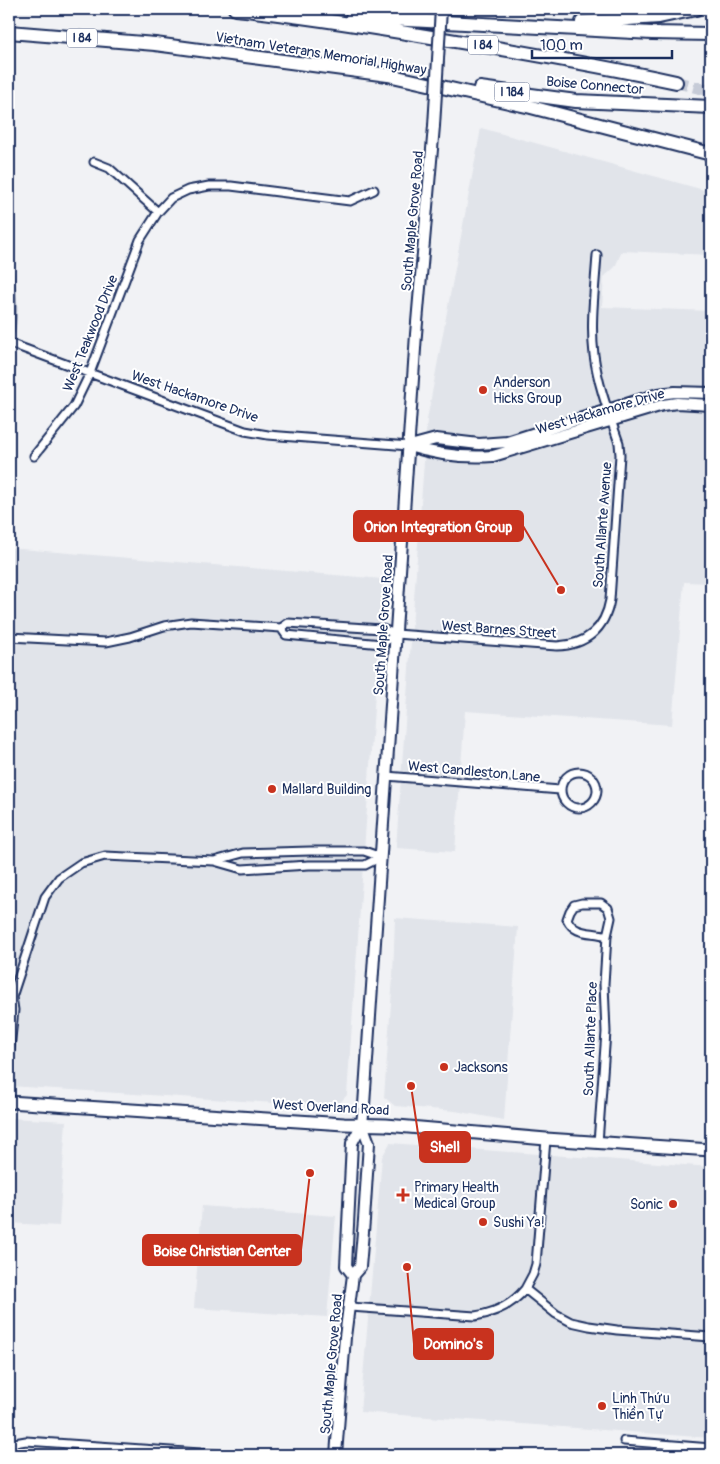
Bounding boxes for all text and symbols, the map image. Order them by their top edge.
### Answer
road number: I 84 [67,28,97,48]
street label: Vietnam Veterans Memorial Highway [214,28,428,79]
scale bar [532,28,672,60]
road number: I 84 [468,36,498,54]
text: 100 m [540,36,583,55]
street label: Boise Connector [545,73,645,98]
road number: I 184 [494,82,530,101]
street label: South Maple Grove Road [398,150,427,292]
street label: West Teakwood Drive [59,272,122,394]
street label: West Hackamore Drive [129,367,261,426]
place label: Anderson Hicks Group [493,374,562,407]
marker: Anderson Hicks Group [477,384,489,396]
street label: West Hackamore Drive [534,385,667,438]
street label: South Allante Avenue [590,461,615,589]
callout: Orion Integration Group [354,511,523,541]
text: Orion Integration Group [364,518,512,537]
street label: South Maple Grove Road [370,554,397,696]
street label: West Barnes Street [441,617,557,642]
street label: West Candleston Lane [407,757,541,786]
place label: Mallard Building [282,781,371,798]
marker: Mallard Building [266,783,278,795]
street label: South Allante Place [580,981,601,1097]
place label: Jacksons [454,1059,508,1076]
marker: Jacksons [438,1061,450,1073]
street label: West Overland Road [272,1096,390,1119]
callout: Shell [420,1132,470,1162]
text: Shell [430,1138,460,1157]
place label: Primary Health Medical Group [414,1179,499,1212]
marker: Primary Health Medical Group [396,1188,410,1202]
place label: Sonic [630,1196,663,1213]
marker: Sonic [667,1198,679,1210]
place label: Sushi Ya! [493,1214,545,1231]
marker: Sushi Ya! [477,1216,489,1228]
callout: Boise Christian Center [143,1235,301,1265]
text: Boise Christian Center [153,1242,292,1261]
street label: South Maple Grove Road [317,1293,346,1435]
callout: Domino's [414,1329,493,1359]
text: Domino's [423,1335,483,1354]
place label: Linh Thứu Thiền Tự [612,1390,670,1423]
marker: Linh Thứu Thiền Tự [596,1400,608,1412]

